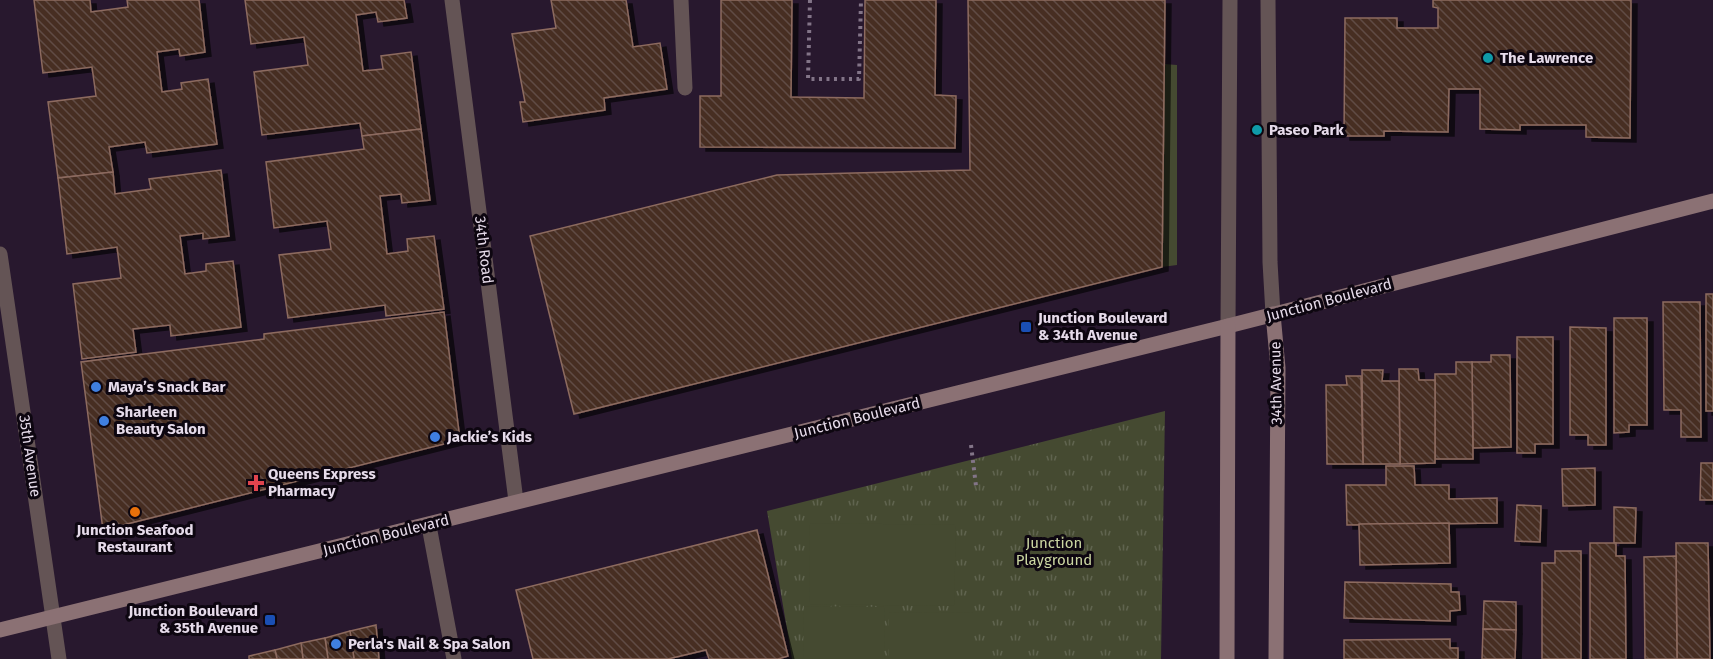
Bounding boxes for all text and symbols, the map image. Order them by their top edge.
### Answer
place label: The Lawrence [1500,49,1593,67]
marker: The Lawrence [1481,51,1495,65]
place label: Paseo Park [1269,121,1345,139]
marker: Paseo Park [1250,123,1264,137]
street label: 34th Road [471,215,497,285]
street label: Junction Boulevard [1264,275,1394,325]
place label: Junction Boulevard & 34th Avenue [1037,309,1167,344]
marker: Junction Boulevard & 34th Avenue [1019,320,1033,334]
street label: 34th Avenue [1266,341,1286,425]
place label: Maya’s Snack Bar [108,378,227,396]
marker: Maya’s Snack Bar [89,380,103,394]
street label: Junction Boulevard [792,394,922,442]
place label: Sharleen Beauty Salon [116,403,206,438]
street label: 35th Avenue [15,414,45,498]
marker: Sharleen Beauty Salon [97,414,111,428]
place label: Jackie’s Kids [446,428,532,446]
marker: Jackie’s Kids [428,430,442,444]
place label: Queens Express Pharmacy [268,465,376,500]
marker: Queens Express Pharmacy [249,476,263,490]
marker: Junction Seafood Restaurant [128,505,142,519]
street label: Junction Boulevard [321,511,451,559]
place label: Junction Seafood Restaurant [76,521,193,556]
park label: Junction Playground [1016,534,1092,569]
place label: Junction Boulevard & 35th Avenue [128,602,258,637]
marker: Junction Boulevard & 35th Avenue [263,613,277,627]
place label: Perla's Nail & Spa Salon [348,635,510,653]
marker: Perla's Nail & Spa Salon [329,637,343,651]

